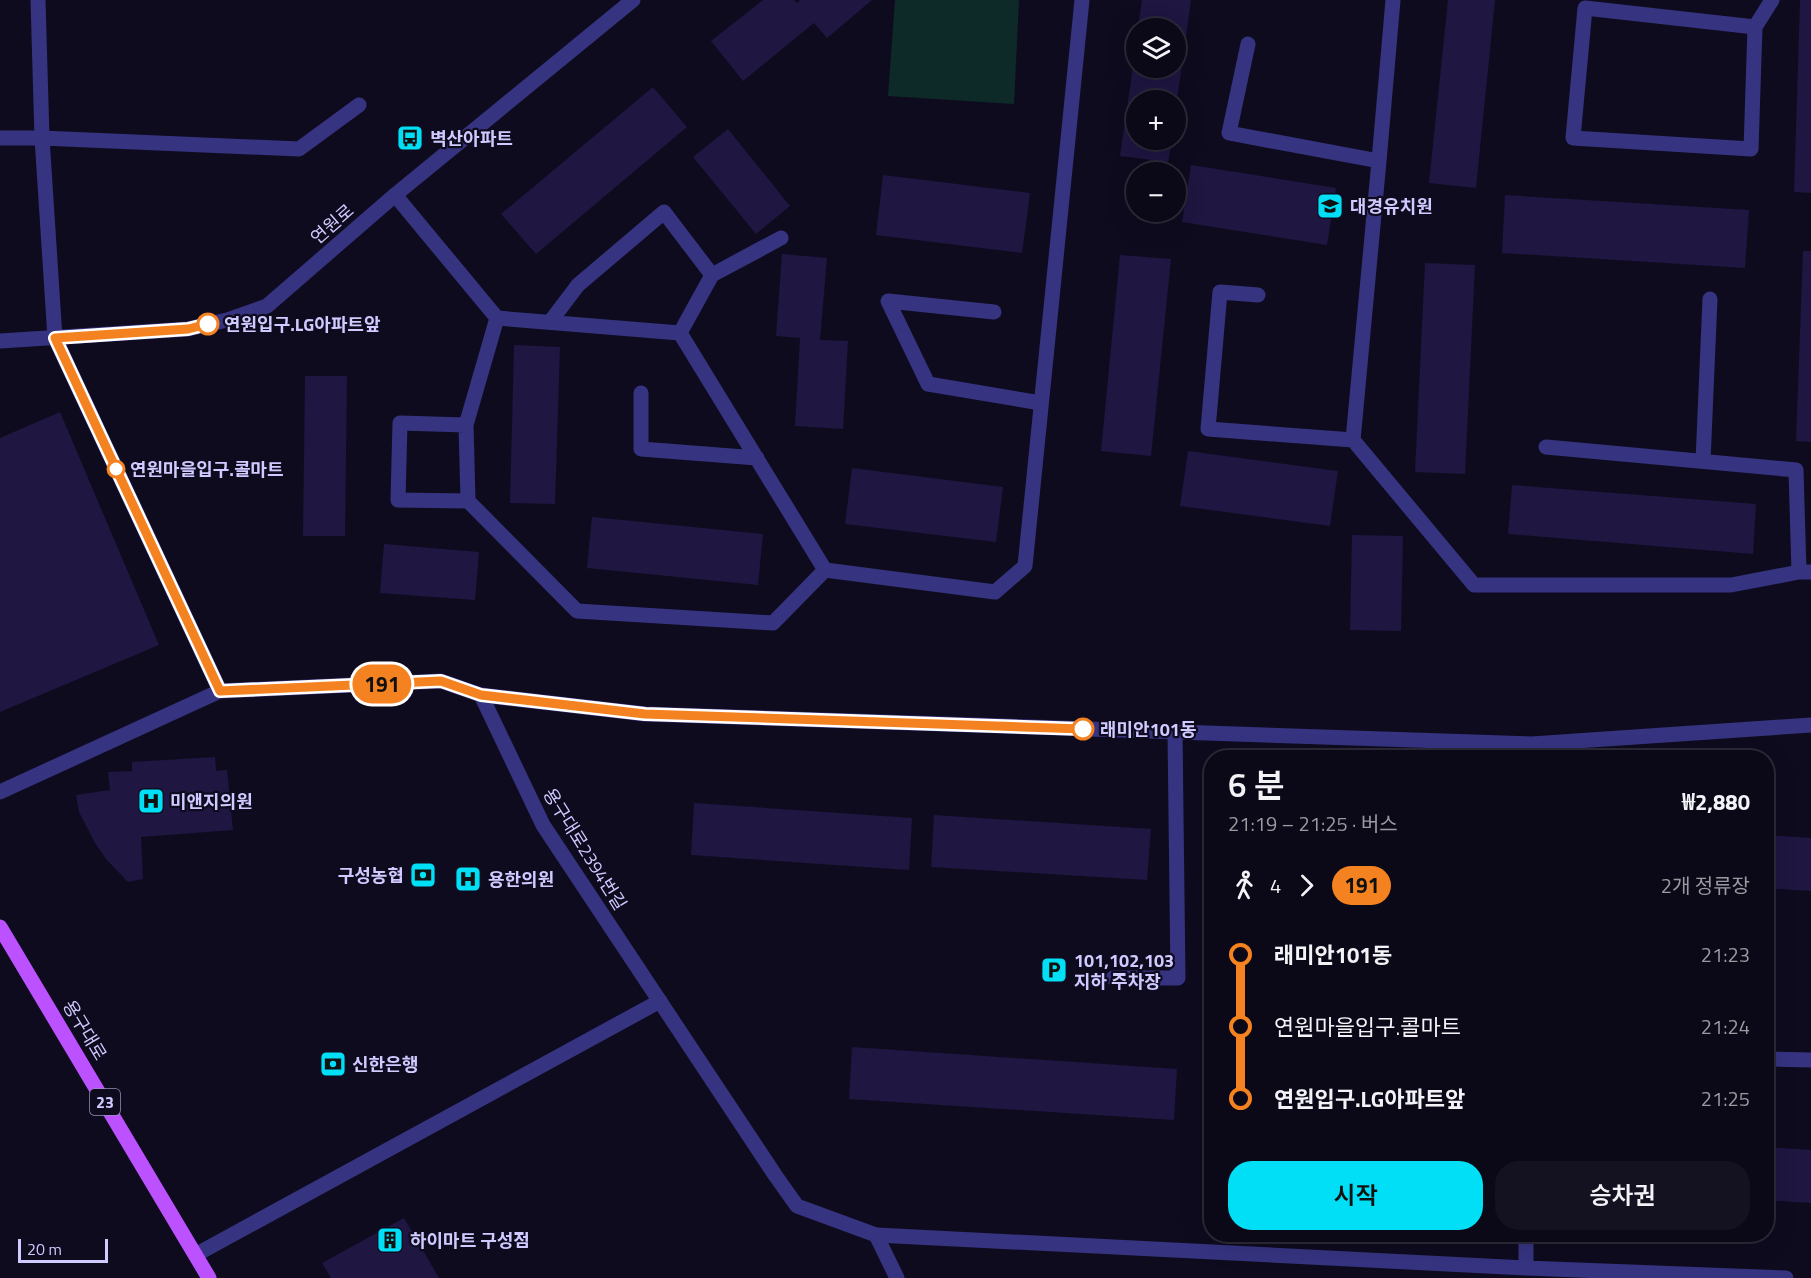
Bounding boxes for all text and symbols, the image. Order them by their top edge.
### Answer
map controls [1126,18,1186,222]
button: layers [1126,18,1186,78]
button: + [1126,90,1186,150]
bus stop icon: 벽산아파트 [395,123,425,153]
place label: 벽산아파트 [430,125,513,152]
button: − [1126,162,1186,222]
school or university icon: 대경유치원 [1315,191,1345,221]
place label: 대경유치원 [1350,193,1433,220]
street label: 연원로 [304,198,360,250]
place label: 연원입구.LG아파트앞 [224,311,381,338]
marker: 연원입구.LG아파트앞 [197,313,219,335]
place label: 연원마을입구.콜마트 [130,456,284,483]
marker: 연원마을입구.콜마트 [107,460,125,478]
line badge: 191 [348,664,416,704]
text: 191 [364,668,400,700]
place label: 래미안101동 [1100,716,1196,743]
marker: 래미안101동 [1072,718,1094,740]
text: 6 분 [1228,760,1284,810]
street label: 용구대로2394번길 [537,783,633,915]
text: ₩2,880 [1682,785,1750,819]
hospital icon: 미앤지의원 [136,786,166,816]
place label: 미앤지의원 [170,788,253,815]
text: 21:19 – 21:25 · 버스 [1228,808,1398,839]
bank icon: 구성농협 [408,860,438,890]
place label: 구성농협 [338,862,404,889]
hospital icon: 용한의원 [453,864,483,894]
place label: 용한의원 [488,866,554,893]
icon: walk [1228,869,1261,902]
icon: forward [1290,869,1323,902]
text: 191 [1344,869,1379,901]
text: 4 [1270,870,1281,901]
text: 2개 정류장 [1661,870,1750,901]
text: 래미안101동 [1274,938,1392,972]
text: 21:23 [1701,939,1750,970]
place label: 101,102,103 지하 주차장 [1074,947,1174,995]
parking icon: 101,102,103 지하 주차장 [1039,955,1069,985]
street label: 용구대로 [56,995,114,1065]
text: 연원마을입구.콜마트 [1274,1010,1461,1044]
text: 21:24 [1701,1011,1750,1042]
bank icon: 신한은행 [318,1049,348,1079]
place label: 신한은행 [352,1051,418,1078]
text: 연원입구.LG아파트앞 [1274,1082,1465,1116]
text: 21:25 [1701,1083,1750,1114]
road number: 23 [90,1089,120,1115]
button: 시작 [1228,1161,1483,1230]
button: 승차권 [1495,1161,1750,1230]
building icon: 하이마트 구성점 [375,1225,405,1255]
place label: 하이마트 구성점 [410,1227,530,1254]
scale bar [18,1236,108,1264]
text: 20 m [27,1237,62,1261]

